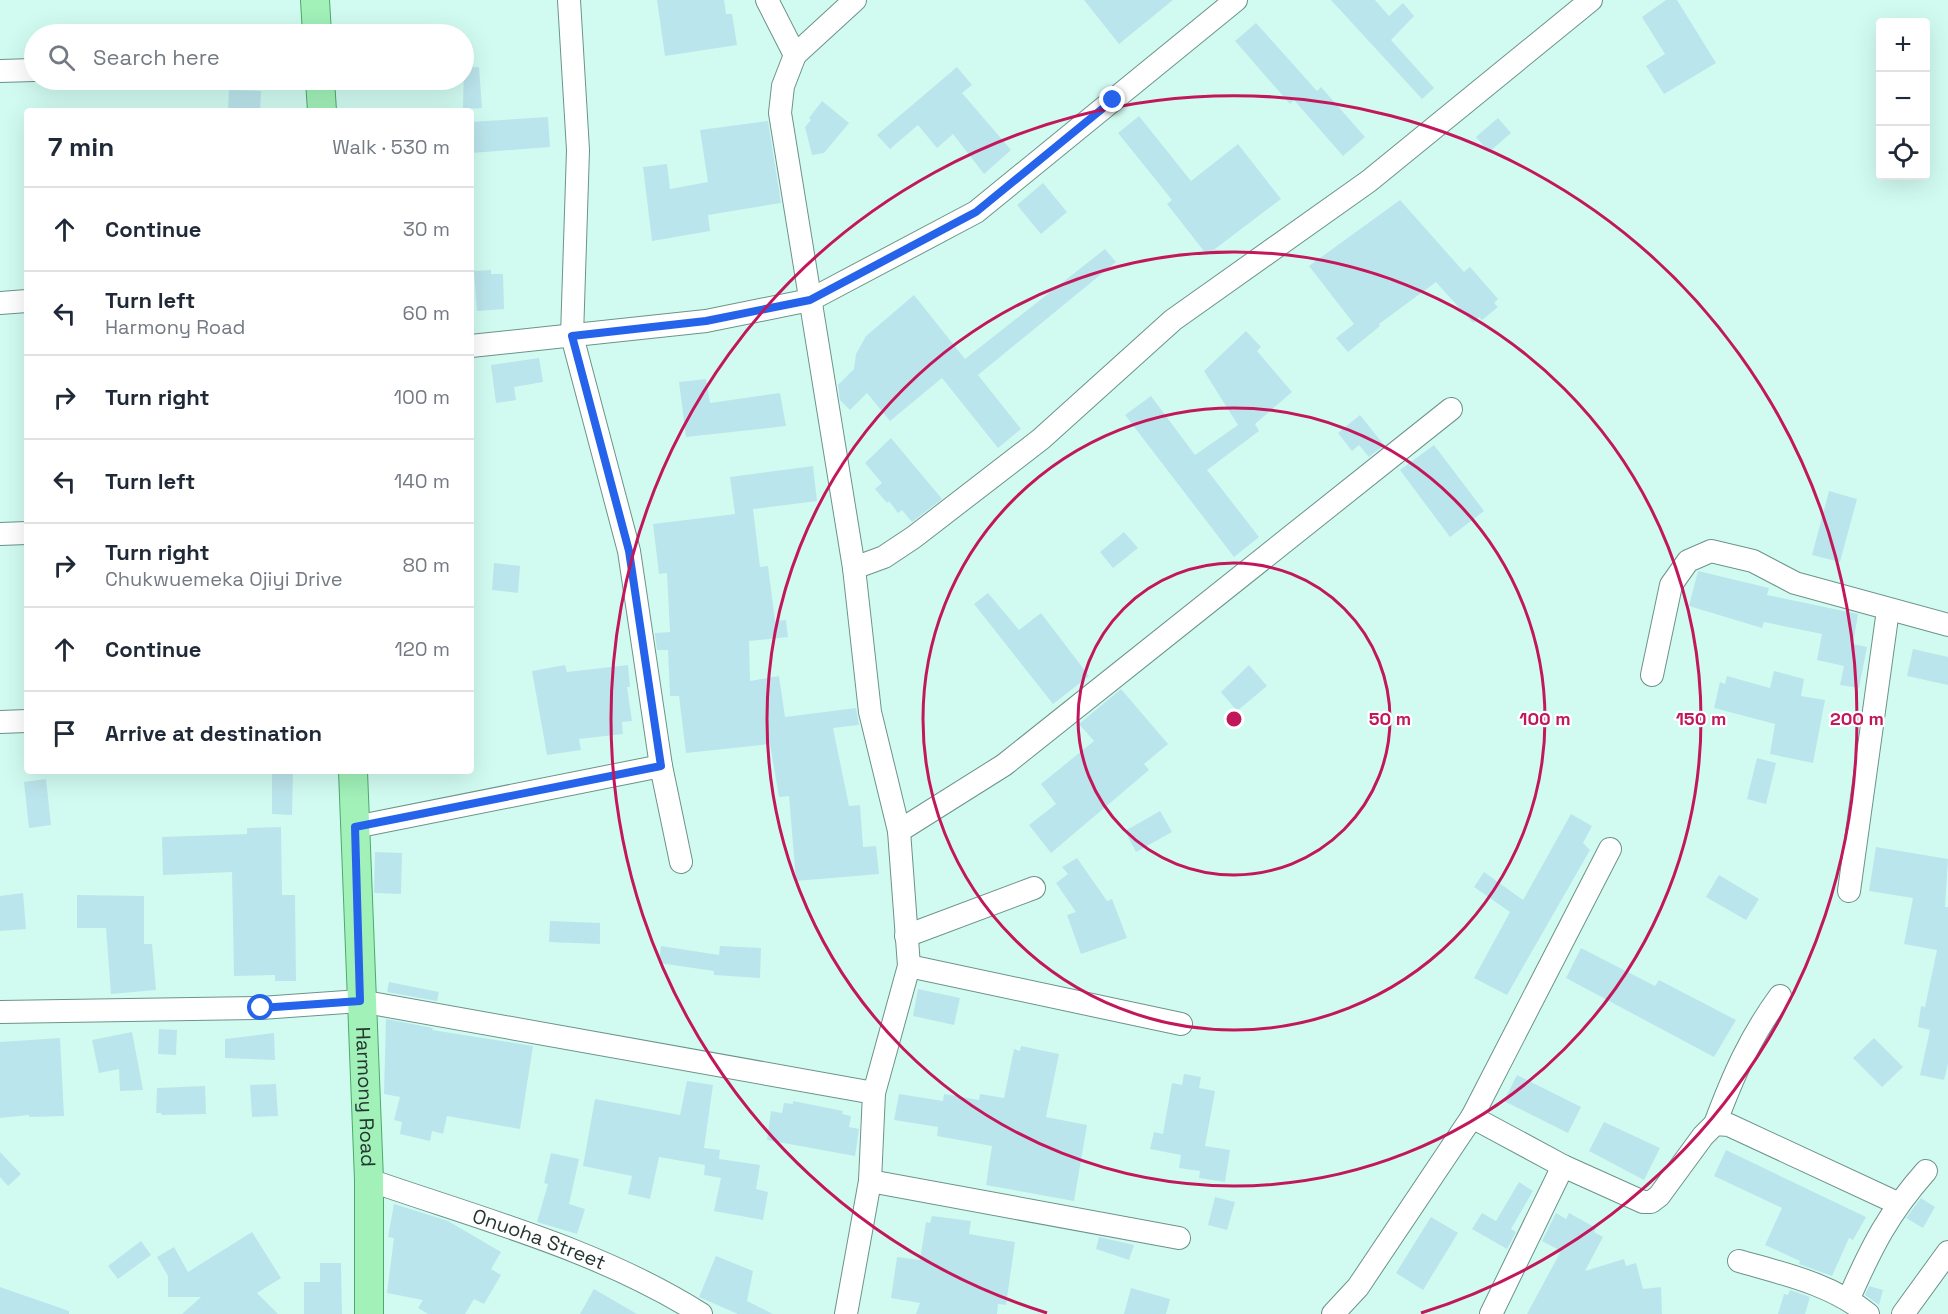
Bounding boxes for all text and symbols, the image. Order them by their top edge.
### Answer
map controls [1876,18,1930,180]
button: + [1876,18,1930,72]
search box [24,24,474,90]
icon: search [45,41,78,74]
text: Search here [93,43,220,71]
button: − [1876,72,1930,126]
route end [1099,86,1125,112]
button: locate [1876,126,1930,180]
text: 7 min [48,130,114,164]
text: Walk · 530 m [332,134,450,160]
icon: ahead [48,213,81,246]
text: Continue [105,215,201,243]
text: 30 m [403,216,450,242]
text: Turn left [105,286,195,314]
icon: left [48,297,81,330]
text: 60 m [403,300,450,326]
text: Harmony Road [105,314,245,340]
icon: right [48,381,81,414]
text: Turn right [105,383,210,411]
text: 100 m [394,384,450,410]
icon: left [48,465,81,498]
text: Turn left [105,467,195,495]
text: 140 m [394,468,450,494]
text: Turn right [105,538,210,566]
icon: right [48,549,81,582]
text: 80 m [402,552,450,578]
text: Chukwuemeka Ojiyi Drive [105,566,343,592]
icon: ahead [48,633,81,666]
text: Continue [105,635,201,663]
text: 120 m [394,636,450,662]
text: 50 m [1369,707,1411,730]
text: 100 m [1519,707,1571,730]
text: 150 m [1676,707,1726,730]
text: 200 m [1830,707,1884,730]
centre of rings [1224,709,1244,729]
icon: arrive [48,717,81,750]
text: Arrive at destination [105,719,322,747]
route start [247,994,273,1020]
street label: Harmony Road [350,1026,381,1167]
street label: Onuoha Street [469,1202,610,1276]

